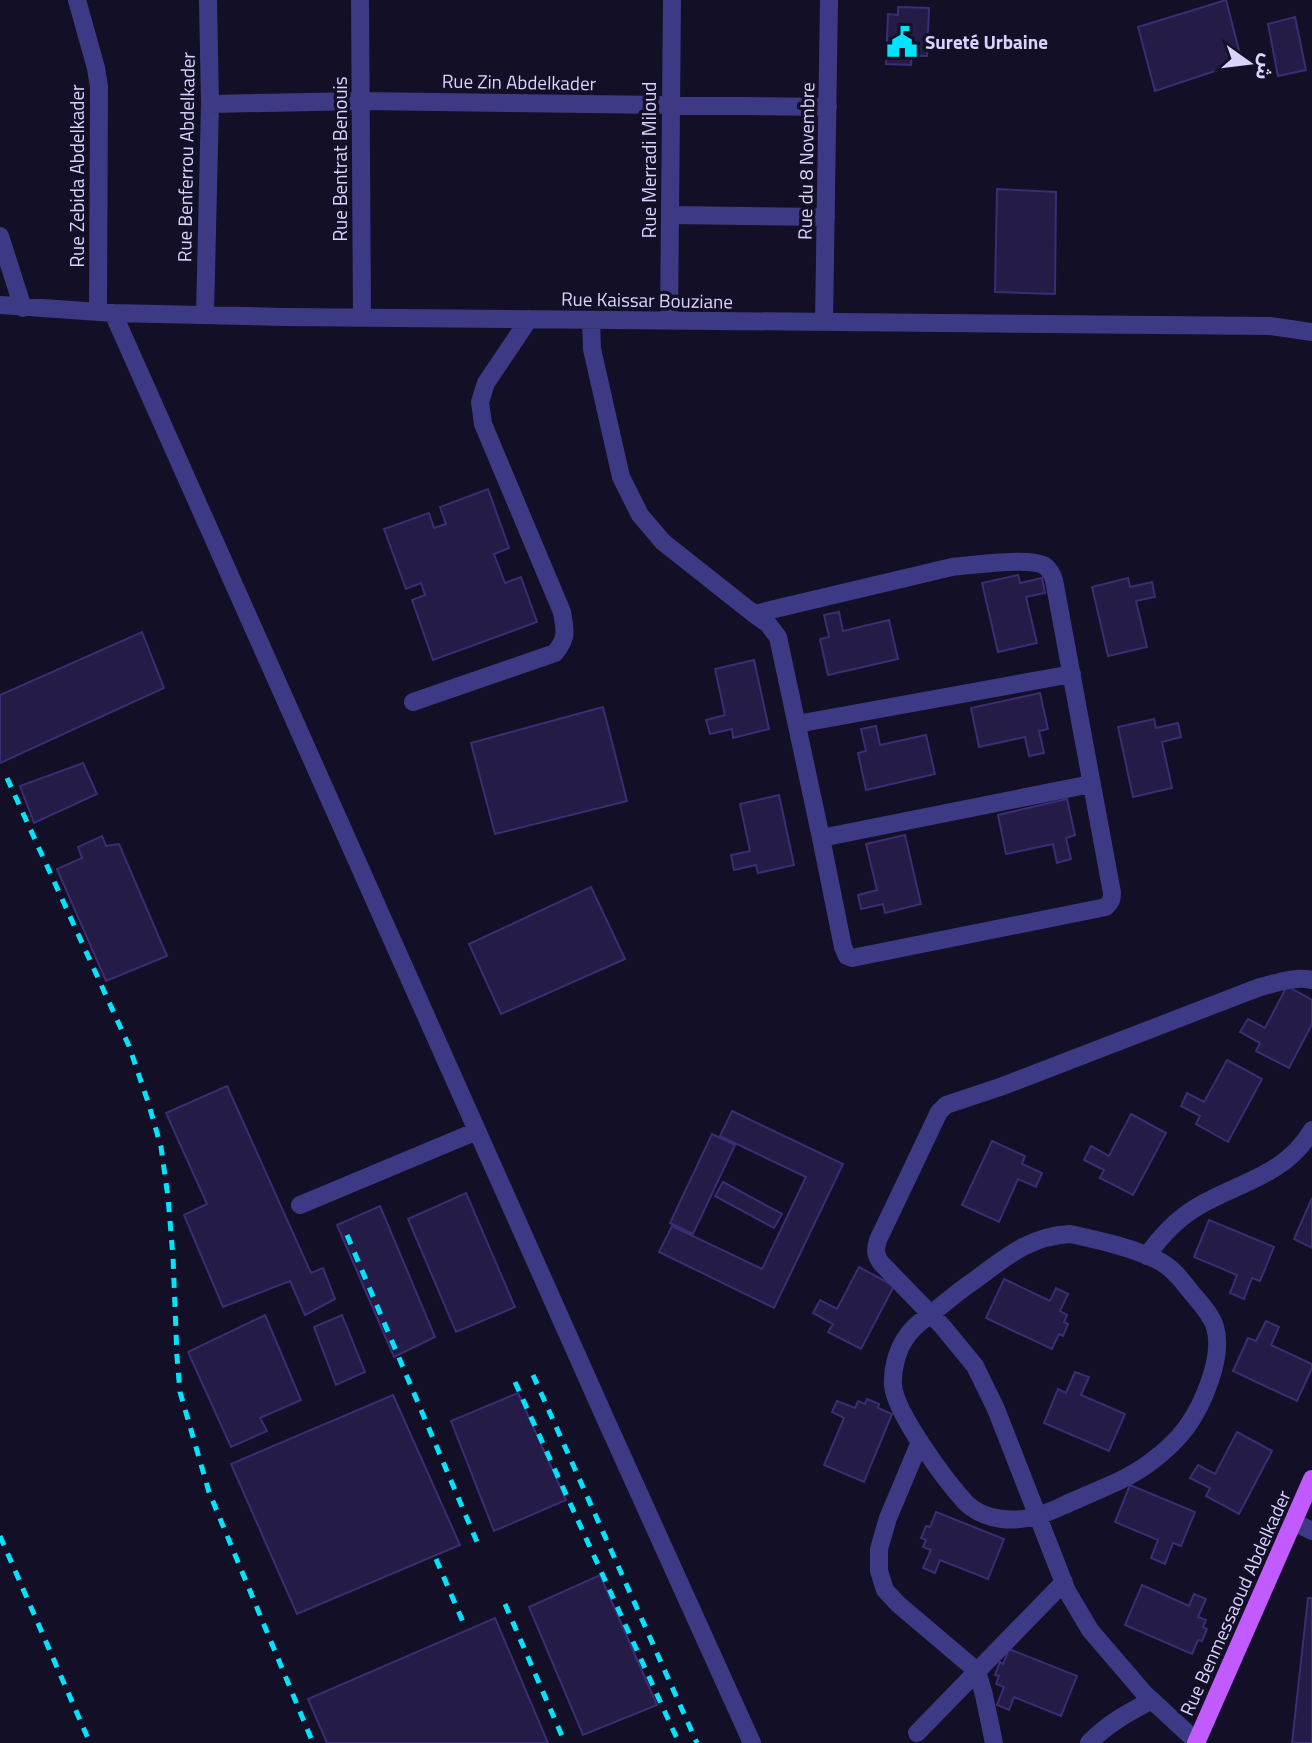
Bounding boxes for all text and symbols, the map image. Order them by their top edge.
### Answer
public building icon: Sureté Urbaine [885,25,919,59]
place label: Sureté Urbaine [925,27,1048,56]
north arrow [1214,28,1284,98]
street label: Rue Benferrou Abdelkader [169,51,202,262]
text: ش [1249,51,1283,83]
street label: Rue Zin Abdelkader [442,66,597,97]
street label: Rue Bentrat Benouis [325,76,354,242]
street label: Rue Merradi Miloud [634,82,663,238]
street label: Rue du 8 Novembre [790,82,821,240]
street label: Rue Zebida Abdelkader [62,84,91,268]
street label: Rue Kaissar Bouziane [561,284,733,315]
street label: Rue Benmessaoud Abdelkader [1172,1485,1298,1720]

